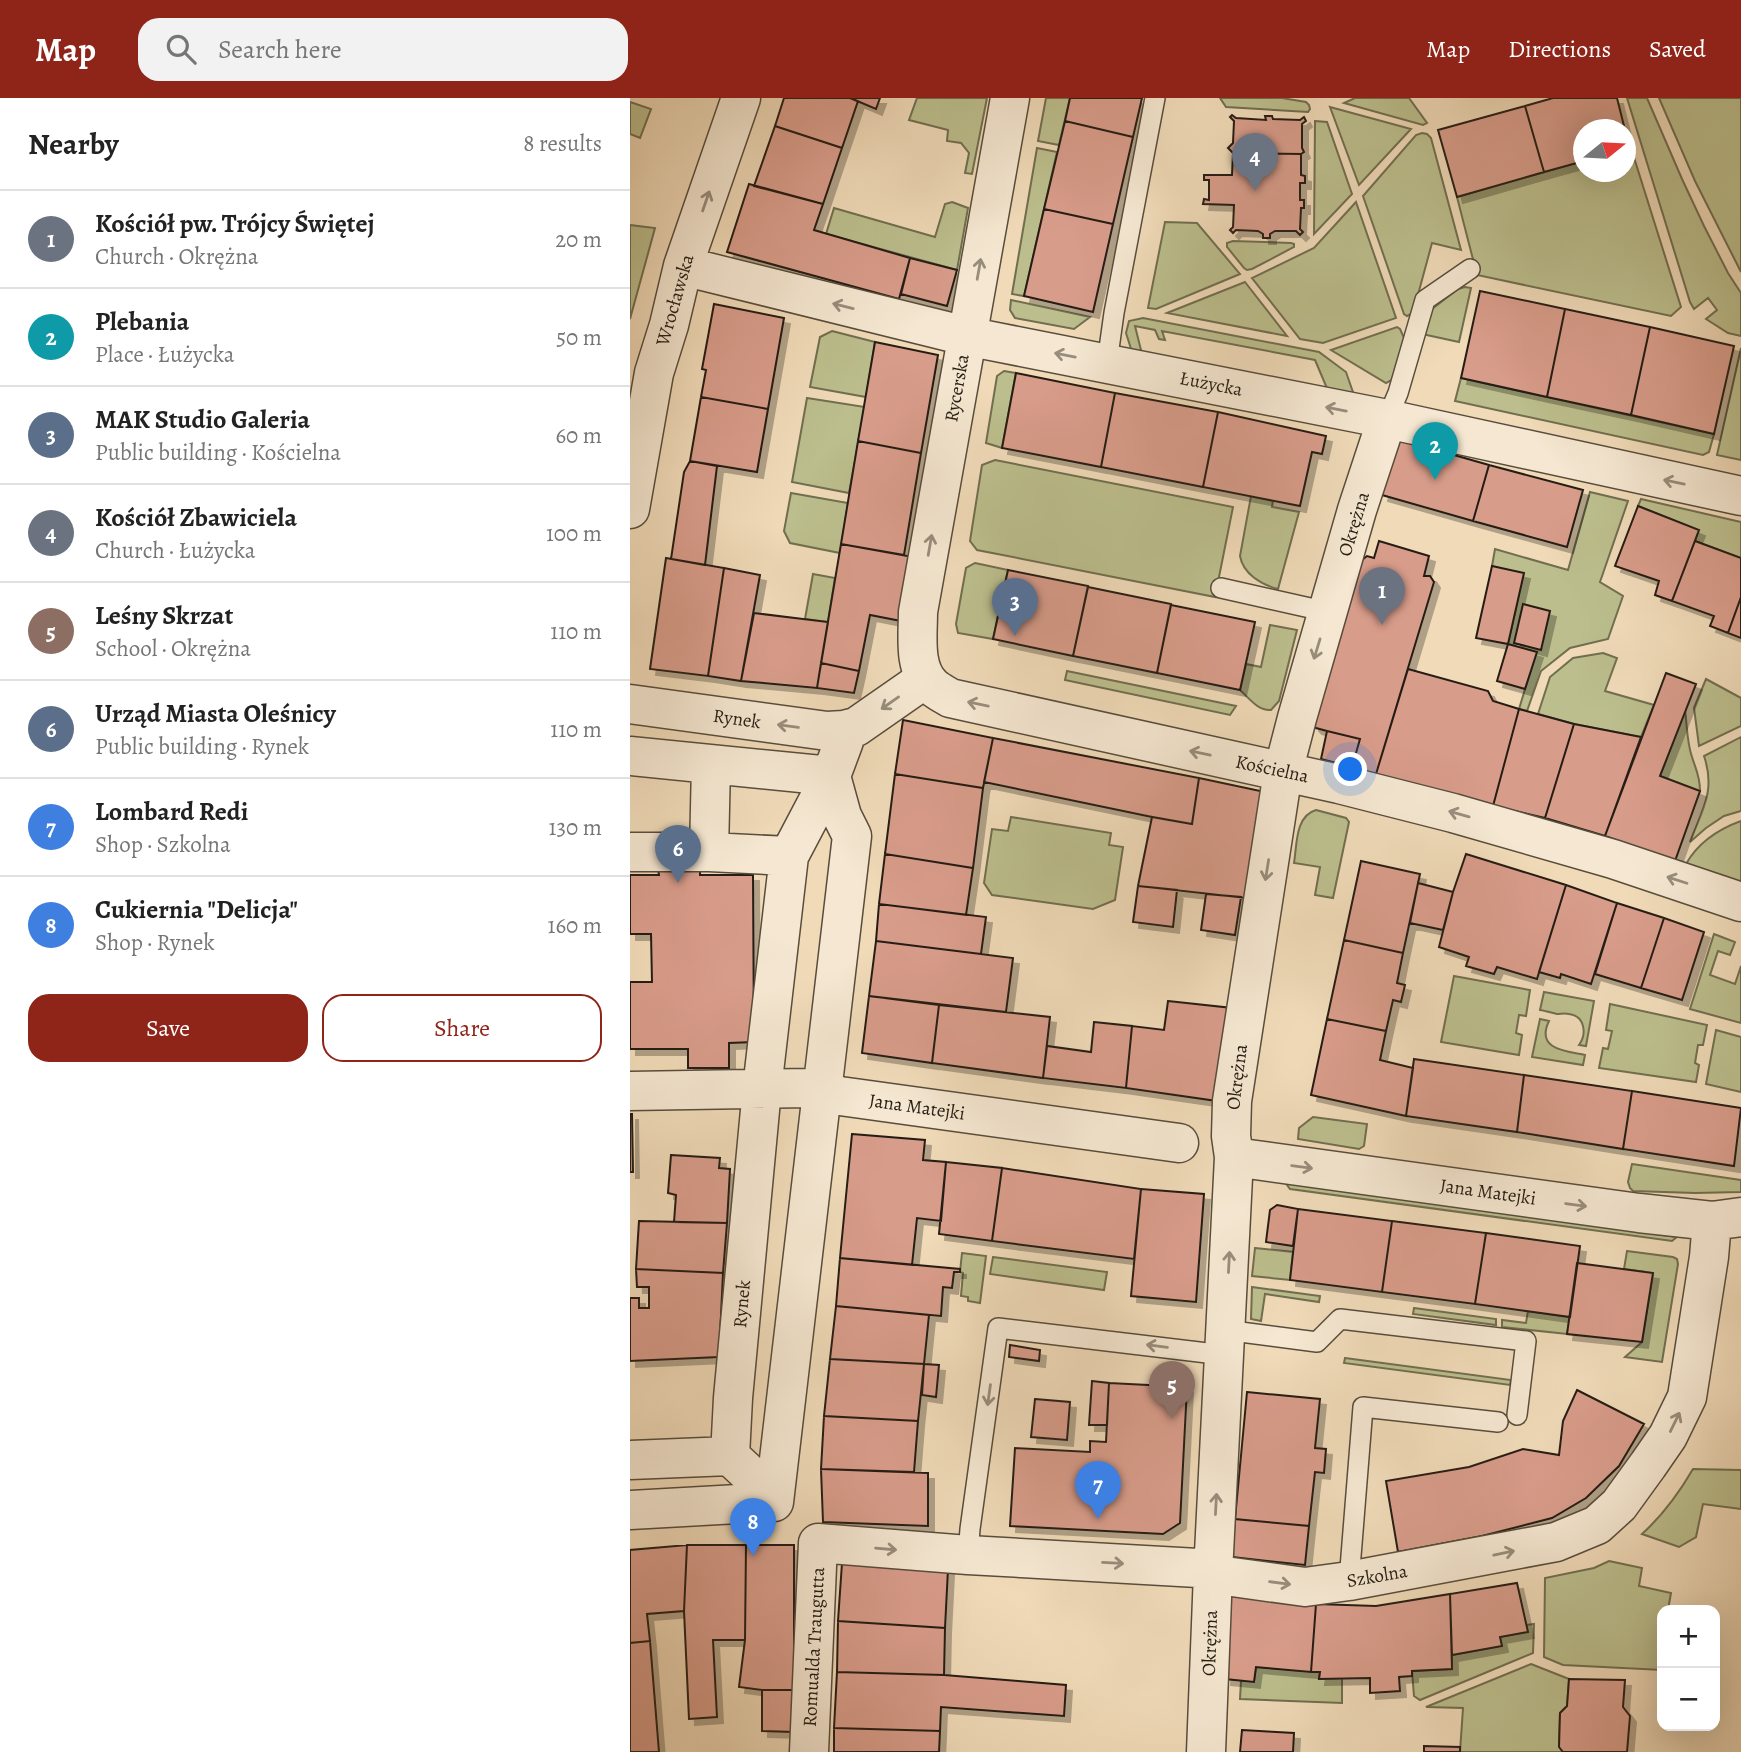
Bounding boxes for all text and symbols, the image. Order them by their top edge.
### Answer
search box [138,18,628,81]
text: Map [35,27,96,72]
icon: search [162,30,200,68]
text: Search here [218,32,342,67]
text: Map [1426,33,1470,65]
text: Directions [1508,33,1611,65]
text: Saved [1649,33,1706,65]
north arrow [1573,119,1636,182]
text: Nearby [28,124,119,164]
text: 8 results [523,128,602,159]
pin: 4 [1232,133,1278,191]
one-way arrow [701,191,713,213]
text: Kościół pw. Trójcy Świętej [95,206,375,241]
text: 1 [47,224,55,255]
text: 20 m [555,224,602,255]
text: Church · Okrężna [95,241,259,272]
street label: Wrocławska [649,251,701,350]
one-way arrow [972,258,986,281]
one-way arrow [832,299,855,312]
text: Plebania [95,304,189,339]
text: 2 [45,322,57,353]
text: 50 m [556,322,602,353]
text: Place · Łużycka [95,339,234,370]
one-way arrow [1054,348,1077,362]
street label: Rycerska [938,352,976,424]
street label: Łużycka [1177,365,1245,403]
text: MAK Studio Galeria [95,402,310,437]
one-way arrow [1325,402,1348,415]
text: 3 [46,420,56,451]
text: 60 m [555,420,602,451]
pin: 2 [1412,422,1458,480]
text: Public building · Kościelna [95,437,341,468]
one-way arrow [1663,474,1686,488]
street label: Okrężna [1332,488,1376,559]
text: Kościół Zbawiciela [95,500,297,535]
text: 4 [46,518,56,549]
text: 100 m [546,518,602,549]
one-way arrow [924,534,937,557]
text: Church · Łużycka [95,535,255,566]
pin: 1 [1359,567,1405,625]
pin: 3 [992,578,1038,636]
text: Leśny Skrzat [95,598,233,633]
text: 5 [46,616,56,647]
text: 110 m [550,616,602,647]
text: School · Okrężna [95,633,251,664]
one-way arrow [1310,637,1323,659]
text: Urząd Miasta Oleśnicy [95,696,336,731]
one-way arrow [881,696,900,710]
one-way arrow [967,697,990,711]
street label: Rynek [711,703,763,735]
text: 6 [46,714,56,745]
text: 110 m [550,714,602,745]
one-way arrow [777,719,800,732]
text: Public building · Rynek [95,731,309,762]
one-way arrow [1189,746,1212,760]
street label: Kościelna [1233,749,1311,789]
your location [1333,752,1367,786]
text: Lombard Redi [95,794,248,829]
one-way arrow [1448,807,1470,820]
text: 7 [46,812,56,843]
text: 130 m [549,812,602,843]
pin: 6 [655,825,701,883]
text: Shop · Szkolna [95,829,231,860]
one-way arrow [1260,858,1273,881]
one-way arrow [1666,872,1688,885]
text: Cukiernia "Delicja" [95,892,298,927]
text: 8 [45,910,57,941]
text: 160 m [548,910,602,941]
text: Shop · Rynek [95,927,215,958]
button: Save [28,994,308,1062]
button: Share [322,994,602,1062]
street label: Okrężna [1220,1042,1254,1111]
street label: Jana Matejki [867,1087,967,1127]
one-way arrow [1290,1160,1313,1173]
street label: Jana Matejki [1438,1172,1538,1212]
one-way arrow [1564,1198,1587,1211]
one-way arrow [1222,1251,1235,1274]
street label: Rynek [727,1278,757,1329]
one-way arrow [1146,1339,1168,1352]
pin: 5 [1149,1361,1195,1419]
one-way arrow [982,1383,995,1406]
one-way arrow [1669,1412,1682,1433]
pin: 7 [1075,1461,1121,1519]
one-way arrow [1210,1493,1223,1516]
pin: 8 [730,1498,776,1556]
one-way arrow [875,1543,897,1556]
one-way arrow [1492,1546,1515,1559]
one-way arrow [1102,1557,1124,1570]
street label: Szkolna [1345,1558,1410,1594]
street label: Romualda Traugutta [797,1566,831,1728]
one-way arrow [1268,1577,1291,1590]
map controls [1657,1605,1720,1731]
button: + [1657,1605,1720,1668]
street label: Okrężna [1196,1609,1224,1677]
button: − [1657,1668,1720,1731]

